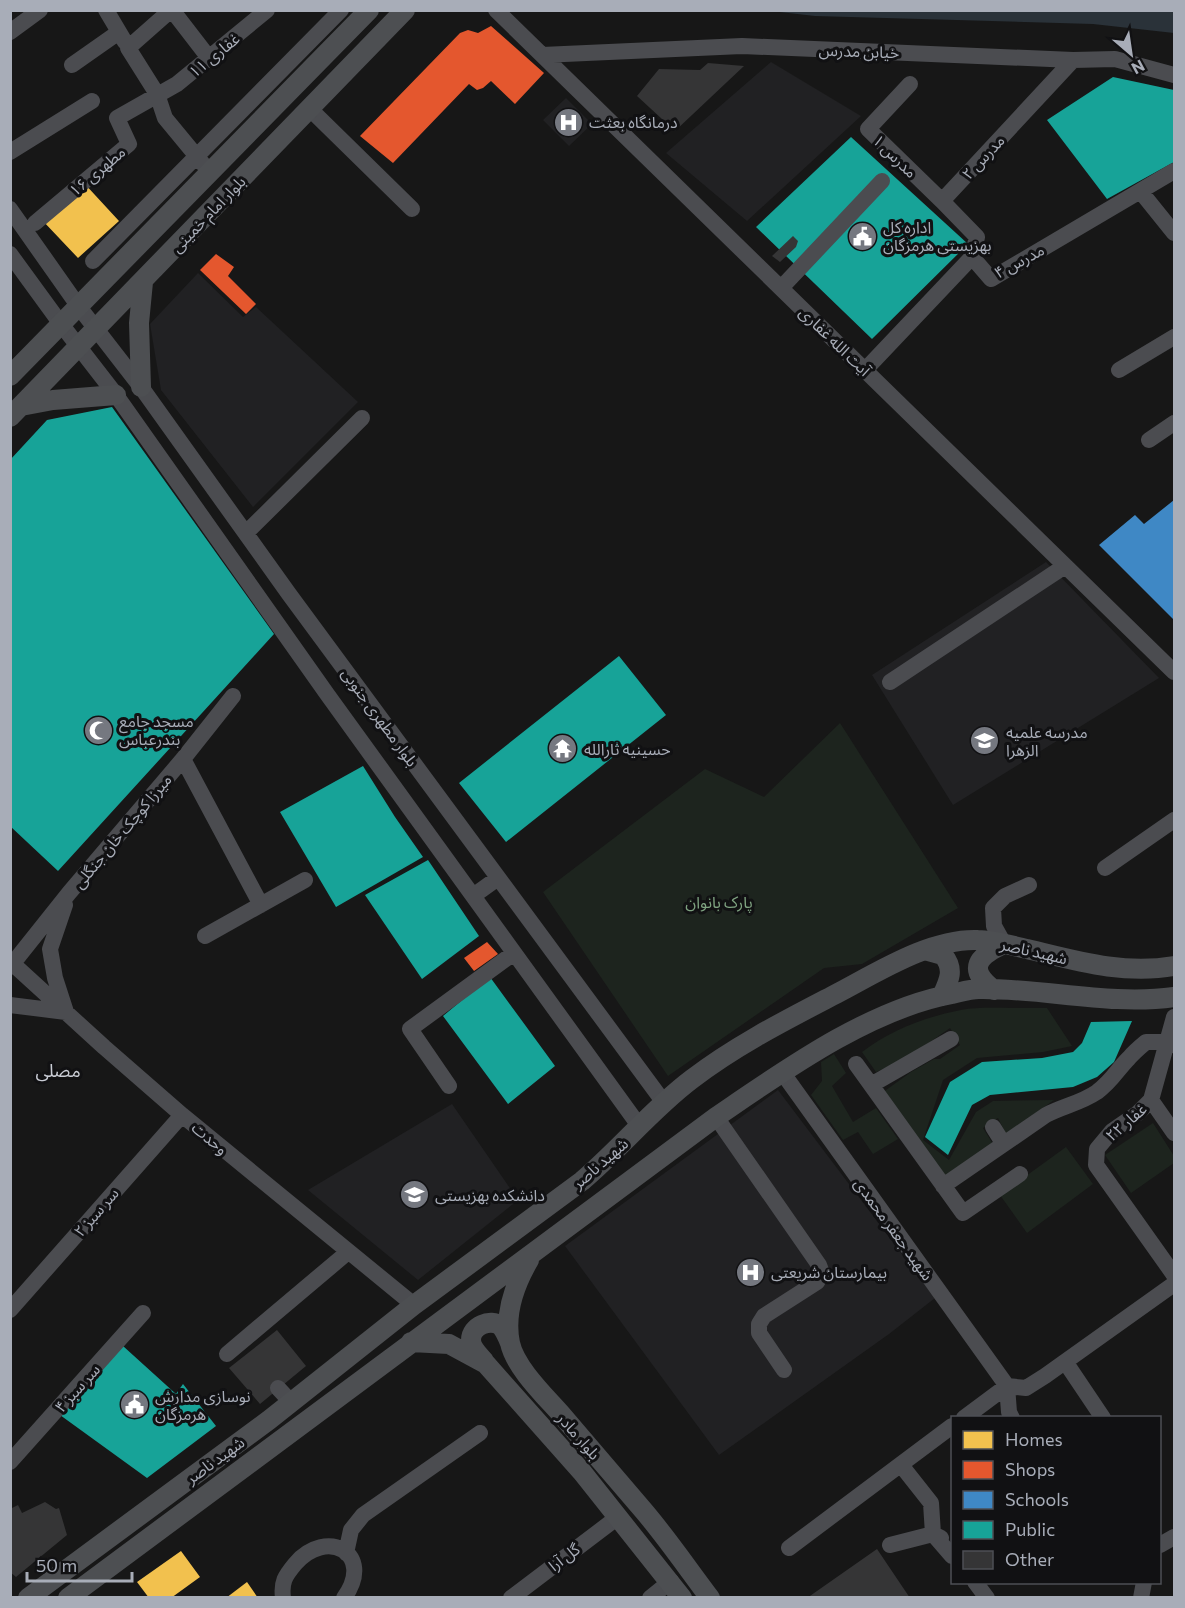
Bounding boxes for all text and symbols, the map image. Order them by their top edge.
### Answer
north arrow [1101,24,1161,84]
street label: غفاری ۱۱ [184,28,244,82]
street label: خیابن مدرس [818,40,900,62]
text: N [1129,56,1148,79]
hospital icon: درمانگاه بعثت [552,106,584,138]
place label: درمانگاه بعثت [589,112,678,132]
street label: مدرس ۱ [869,130,921,182]
street label: مدرس ۲ [957,130,1009,184]
street label: مطهری ۱۶ [65,142,129,200]
street label: بلوار امام خمینی [166,171,252,259]
place label: اداره کل بهزیستی هرمزگان [883,217,992,255]
public building icon: اداره کل بهزیستی هرمزگان [846,220,878,252]
street label: مدرس ۴ [991,240,1047,282]
street label: آیت الله غفاری [795,302,876,381]
street label: بلوار مطهری جنوبی [337,664,423,770]
place label: مسجد جامع بندرعباس [119,711,194,749]
mosque icon: مسجد جامع بندرعباس [82,714,114,746]
place label: مدرسه علمیه الزهرا [1006,722,1088,760]
school or university icon: مدرسه علمیه الزهرا [969,725,1001,757]
temple icon: حسینیه ثارالله [547,733,579,765]
place label: حسینیه ثارالله [584,739,671,759]
street label: میرزا کوچک خان جنگلی [68,770,176,893]
park label: پارک بانوان [685,892,753,913]
street label: شهید ناصر [998,933,1069,968]
district label: مصلی [35,1059,81,1082]
street label: غفار ۲۲ [1101,1099,1151,1145]
street label: وحدت [188,1117,232,1159]
street label: شهید ناصر [567,1133,632,1193]
street label: شهید جعفر محمدی [850,1174,938,1284]
school or university icon: دانشکده بهزیستی [398,1179,430,1211]
street label: سر سبز ۲ [69,1183,123,1241]
place label: دانشکده بهزیستی [435,1185,545,1205]
hospital icon: بیمارستان شریعتی [734,1256,766,1288]
place label: بیمارستان شریعتی [771,1262,887,1282]
street label: سر سبز ۴ [50,1360,104,1416]
place label: نوسازی مدارش هرمزگان [155,1386,251,1424]
public building icon: نوسازی مدارش هرمزگان [118,1389,150,1421]
street label: بلوار مادر [552,1408,605,1464]
legend [951,1416,1161,1584]
text: Homes [1005,1428,1063,1450]
street label: شهید ناصر [181,1432,248,1489]
text: Shops [1005,1458,1055,1480]
text: Schools [1005,1488,1069,1510]
text: Public [1005,1518,1055,1540]
street label: گل آرا [544,1538,584,1575]
scale bar [27,1545,132,1583]
text: Other [1005,1548,1054,1570]
text: 50 m [36,1554,77,1576]

